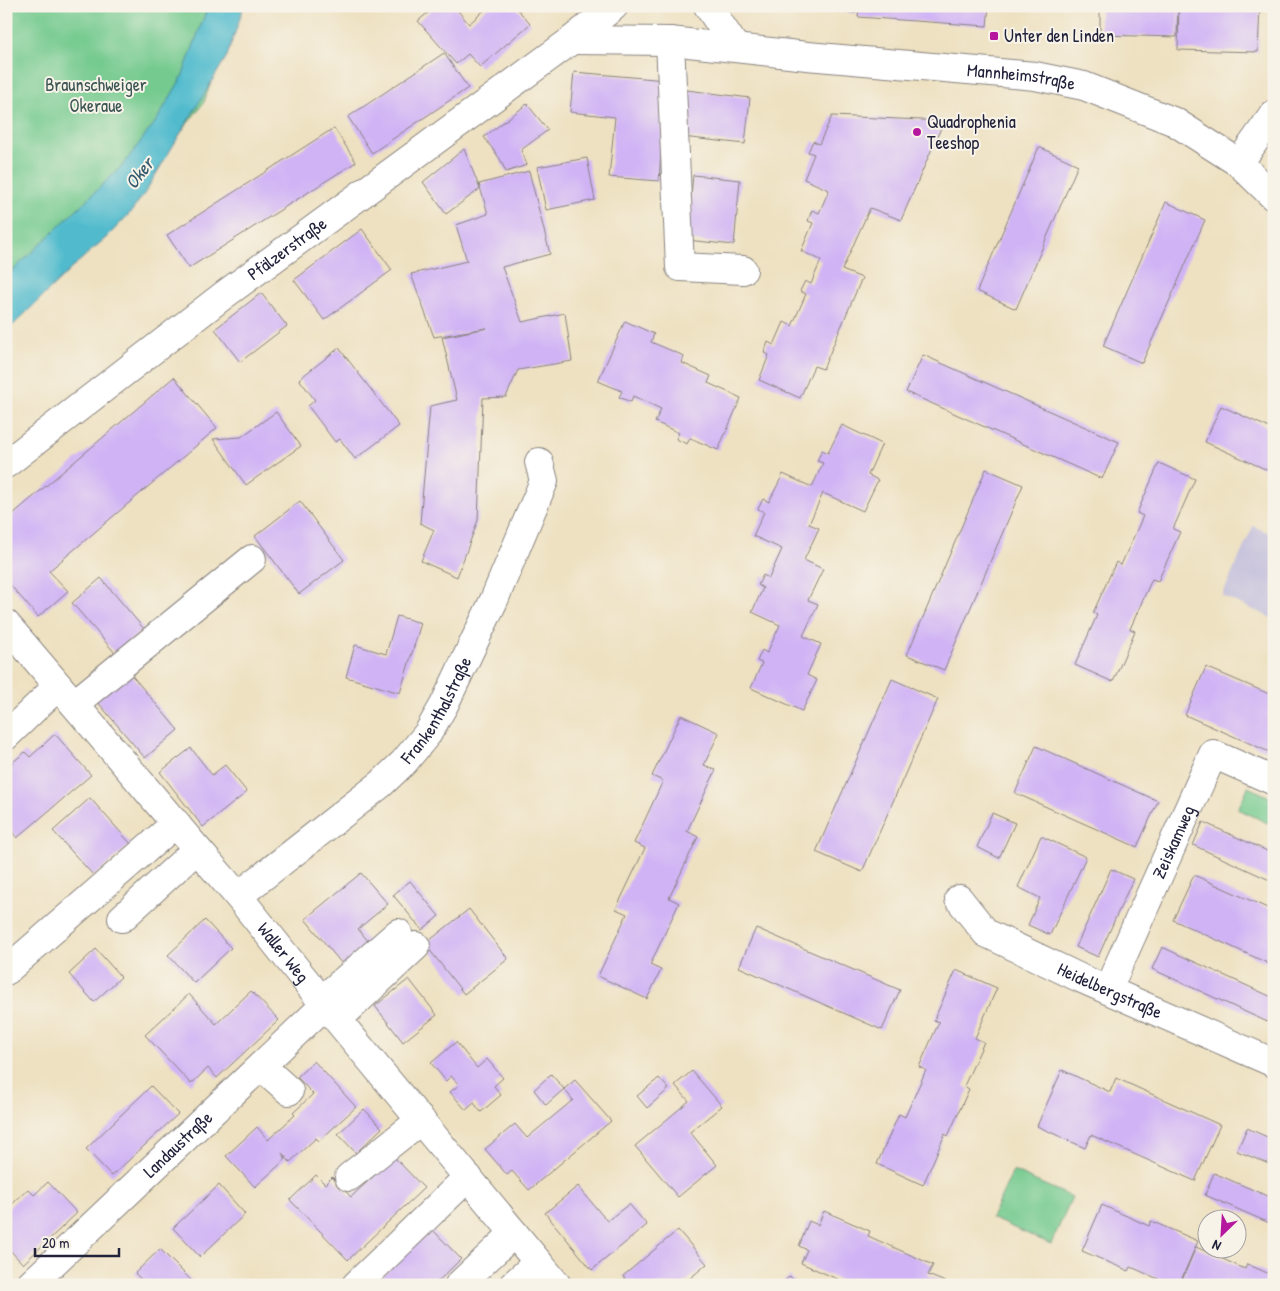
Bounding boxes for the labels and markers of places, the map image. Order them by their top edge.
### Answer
place label: Unter den Linden [1004,23,1114,48]
marker: Unter den Linden [988,30,1000,42]
place label: Quadrophenia Teeshop [927,109,1016,155]
marker: Quadrophenia Teeshop [911,126,923,138]

